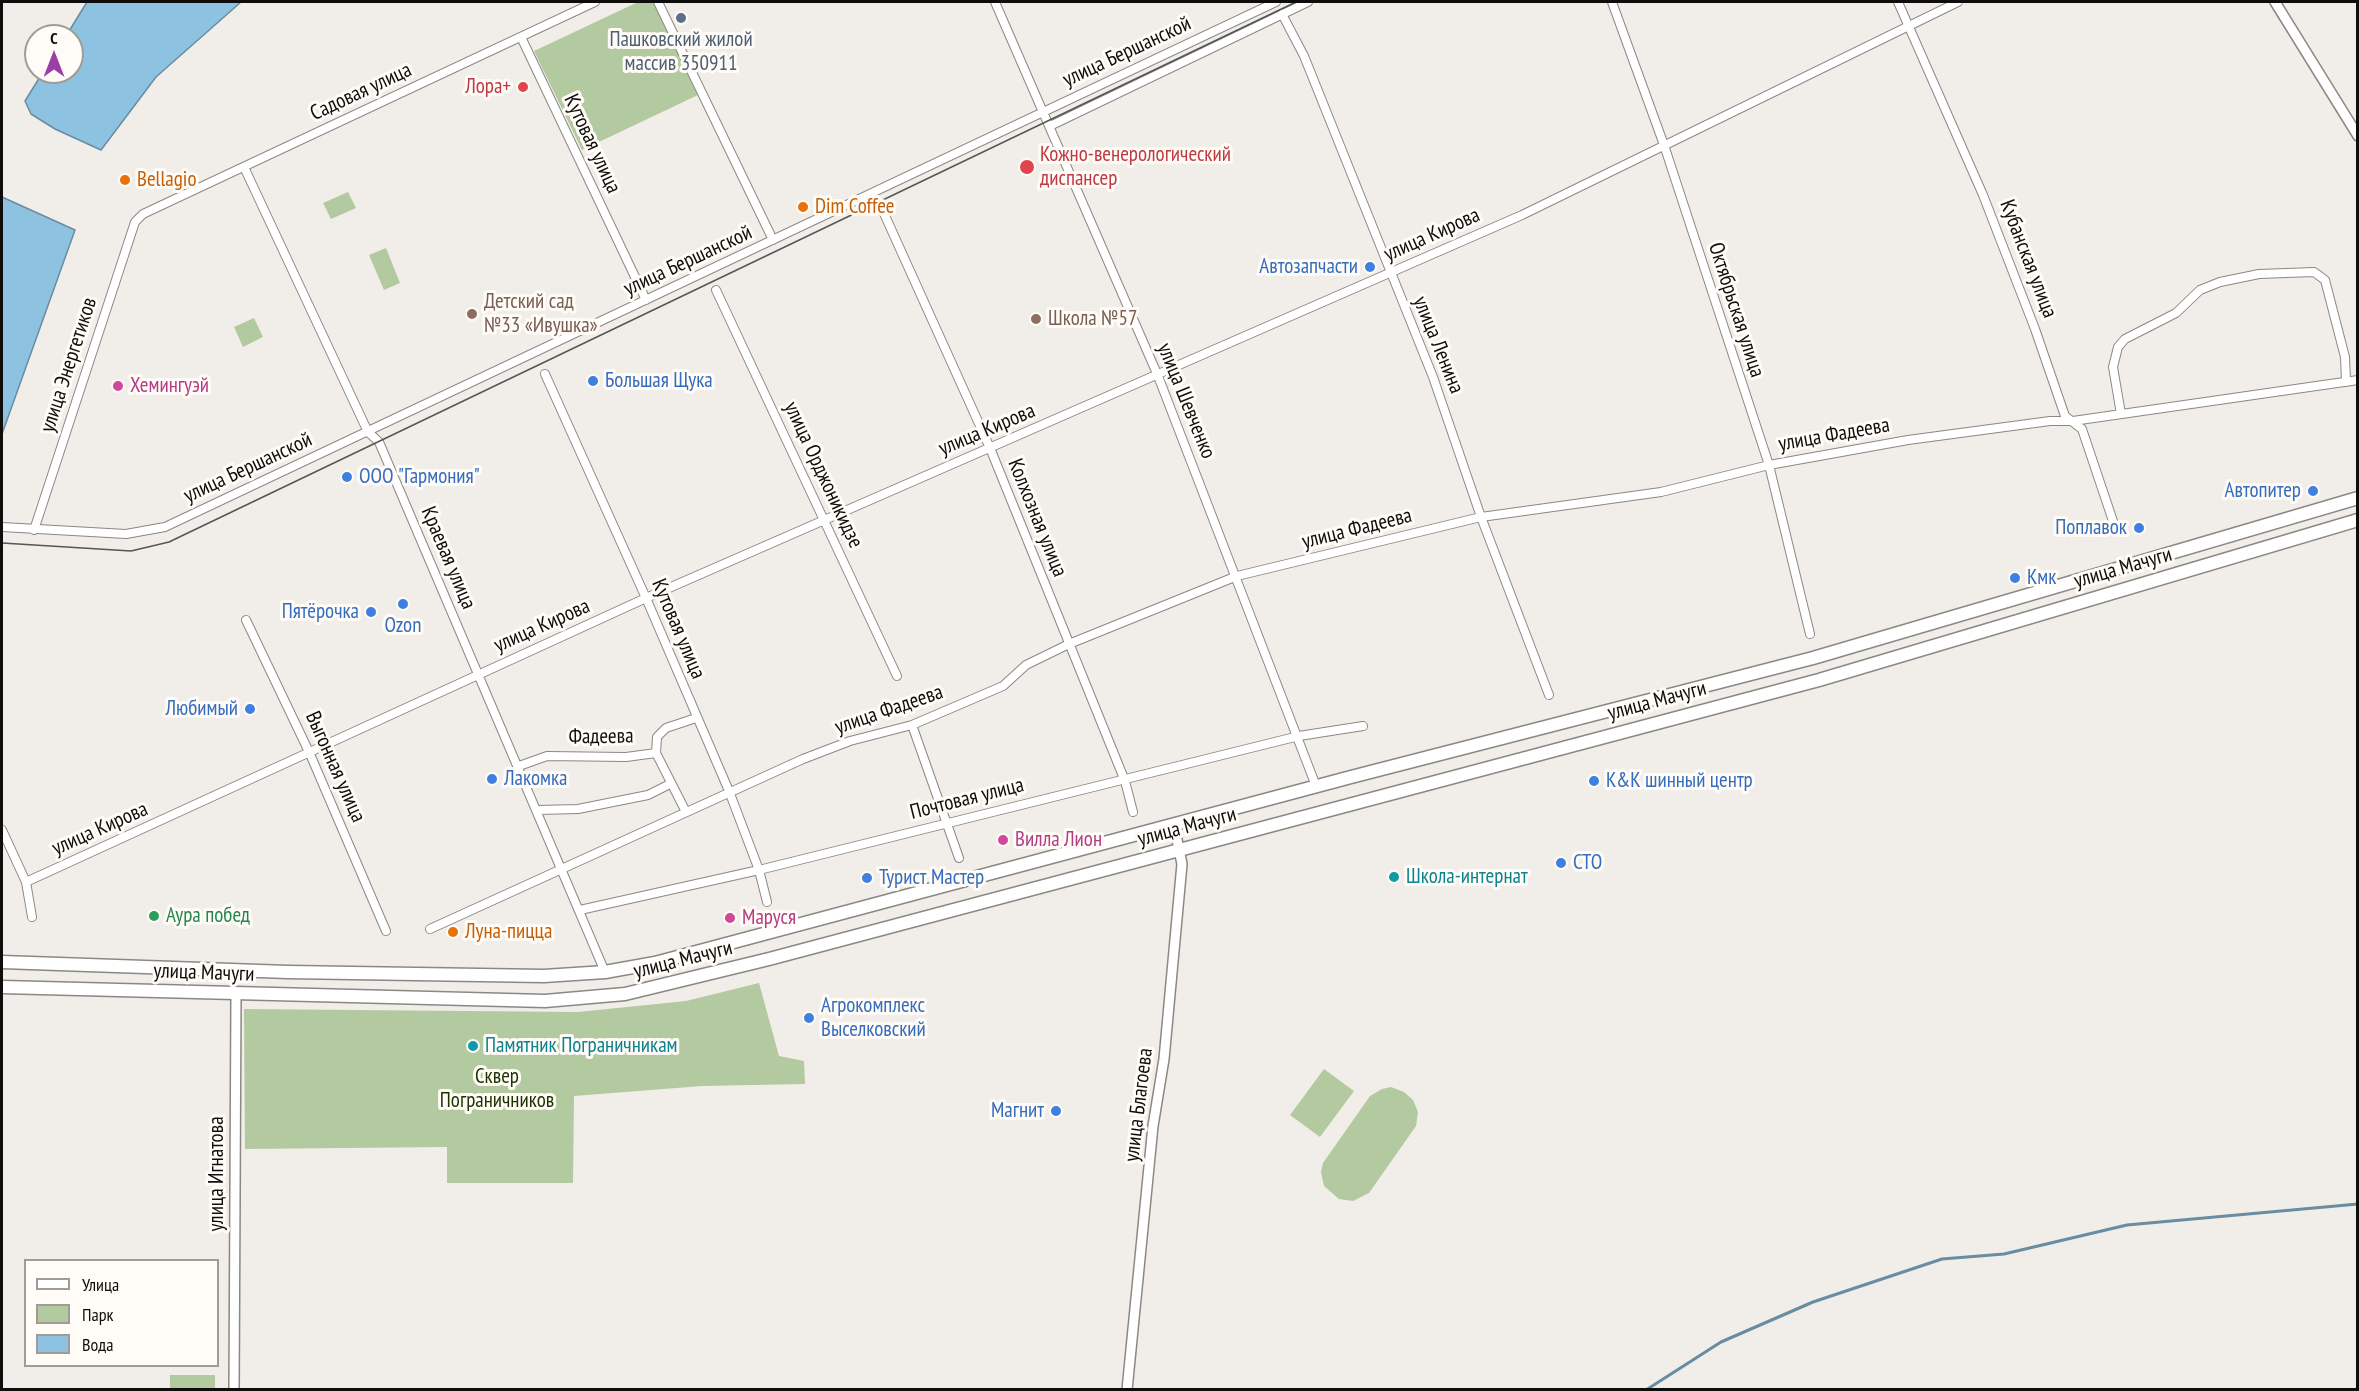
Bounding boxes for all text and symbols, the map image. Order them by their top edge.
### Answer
marker: Пашковский жилой массив 350911 [674,11,688,25]
street label: улица Бершанской [1059,11,1195,93]
north arrow [24,24,84,84]
place label: Пашковский жилой массив 350911 [609,27,753,77]
text: С [50,28,58,48]
street label: Садовая улица [306,58,416,126]
place label: Лора+ [465,74,511,100]
marker: Лора+ [516,80,530,94]
street label: Кутовая улица [558,91,626,197]
place label: Кожно-венерологический диспансер [1040,142,1231,192]
marker: Кожно-венерологический диспансер [1018,158,1036,176]
place label: Bellagio [137,167,196,193]
marker: Bellagio [118,173,132,187]
place label: Dim Coffee [815,194,894,220]
street label: Кубанская улица [1994,196,2062,322]
marker: Dim Coffee [796,200,810,214]
street label: улица Кирова [1380,203,1484,267]
street label: улица Бершанской [620,220,756,302]
street label: Октябрьская улица [1702,239,1770,381]
place label: Автозапчасти [1259,254,1358,280]
marker: Автозапчасти [1363,260,1377,274]
place label: Детский сад №33 «Ивушка» [484,289,598,339]
street label: улица Ленина [1407,293,1469,397]
street label: улица Энергетиков [35,294,103,436]
place label: Школа №57 [1048,306,1137,332]
marker: Детский сад №33 «Ивушка» [465,307,479,321]
marker: Школа №57 [1029,312,1043,326]
street label: улица Шевченко [1151,340,1221,462]
place label: Большая Щука [605,368,713,394]
place label: Хемингуэй [130,373,209,399]
marker: Большая Щука [586,374,600,388]
marker: Хемингуэй [111,379,125,393]
street label: улица Орджоникидзе [778,398,868,552]
street label: улица Кирова [935,398,1039,462]
street label: улица Фадеева [1776,413,1892,457]
street label: улица Бершанской [180,427,316,509]
street label: Колхозная улица [1002,455,1072,581]
place label: ООО "Гармония" [359,464,480,490]
marker: ООО "Гармония" [340,470,354,484]
place label: Автопитер [2225,478,2301,504]
marker: Автопитер [2306,484,2320,498]
street label: Краевая улица [415,503,481,613]
street label: улица Фадеева [1299,503,1415,555]
place label: Поплавок [2055,515,2127,541]
marker: Поплавок [2132,521,2146,535]
street label: улица Мачуги [2071,542,2175,594]
place label: Кмк [2027,565,2056,591]
marker: Кмк [2008,571,2022,585]
street label: Кутовая улица [646,575,710,683]
street label: улица Кирова [490,594,594,658]
marker: Ozon [396,597,410,611]
place label: Пятёрочка [282,599,359,625]
marker: Пятёрочка [364,605,378,619]
place label: Ozon [385,613,421,639]
street label: улица Мачуги [1605,676,1709,726]
street label: улица Фадеева [832,680,946,740]
place label: Любимый [165,696,238,722]
marker: Любимый [243,702,257,716]
street label: Выгонная улица [299,708,371,826]
street label: Фадеева [568,724,634,750]
place label: Лакомка [504,766,567,792]
place label: K&K шинный центр [1606,768,1753,794]
marker: Лакомка [485,772,499,786]
street label: Почтовая улица [907,773,1027,825]
marker: K&K шинный центр [1587,774,1601,788]
street label: улица Кирова [48,797,152,861]
street label: улица Мачуги [1135,802,1239,852]
place label: Вилла Лион [1015,827,1102,853]
marker: Вилла Лион [996,833,1010,847]
place label: СТО [1573,850,1602,876]
marker: СТО [1554,856,1568,870]
place label: Школа-интернат [1406,864,1528,890]
place label: Турист Мастер [879,865,984,891]
marker: Школа-интернат [1387,870,1401,884]
marker: Турист Мастер [860,871,874,885]
place label: Аура побед [166,903,250,929]
place label: Маруся [742,905,796,931]
marker: Аура побед [147,909,161,923]
marker: Маруся [723,911,737,925]
place label: Луна-пицца [465,919,552,945]
marker: Луна-пицца [446,925,460,939]
street label: улица Мачуги [631,936,735,984]
street label: улица Мачуги [153,959,255,987]
place label: Агрокомплекс Выселковский [821,993,926,1043]
marker: Агрокомплекс Выселковский [802,1011,816,1025]
place label: Памятник Пограничникам [485,1033,678,1059]
marker: Памятник Пограничникам [466,1039,480,1053]
street label: улица Благоева [1120,1047,1158,1163]
park label: Сквер Пограничников [440,1064,554,1114]
place label: Магнит [991,1098,1044,1124]
marker: Магнит [1049,1104,1063,1118]
street label: улица Игнатова [204,1116,230,1232]
legend [24,1259,219,1367]
text: Улица [82,1273,119,1296]
text: Парк [82,1303,113,1326]
text: Вода [82,1333,113,1356]

